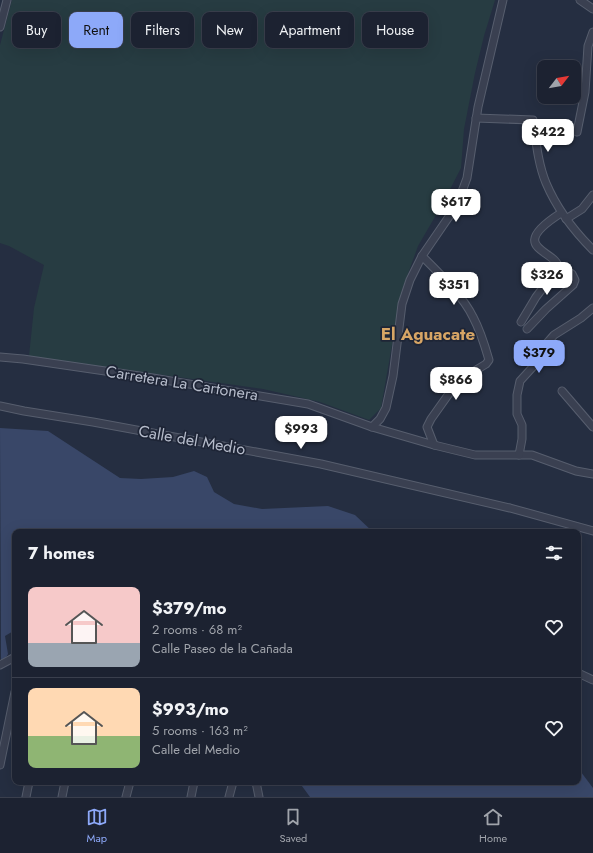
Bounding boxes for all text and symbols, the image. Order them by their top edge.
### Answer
chip: Buy [12,12,61,48]
chip: Rent [69,12,123,48]
chip: Filters [131,12,194,48]
chip: New [202,12,257,48]
chip: Apartment [265,12,354,48]
chip: House [362,12,428,48]
north arrow [537,60,581,104]
map controls [537,60,581,104]
pin: $422 [524,119,572,153]
text: $422 [531,122,565,141]
pin: $617 [432,189,480,223]
text: $617 [440,192,472,211]
pin: $326 [523,262,571,296]
text: $326 [530,265,564,284]
pin: $351 [430,272,478,306]
text: $351 [438,275,470,294]
district label: El Aguacate [381,322,475,346]
pin: $379 [515,340,563,374]
text: $379 [523,343,555,362]
street label: Carretera La Cartonera [104,360,260,406]
pin: $866 [432,367,480,401]
text: $866 [439,370,473,389]
pin: $993 [277,416,325,450]
street label: Calle del Medio [137,419,247,461]
text: $993 [284,419,318,438]
text: 7 homes [28,541,95,565]
icon: filters [543,542,565,564]
text: $379/mo [152,596,226,620]
icon: home [60,603,108,651]
icon: heart [543,616,565,638]
text: 2 rooms · 68 m² [152,620,242,639]
text: Calle Paseo de la Cañada [152,639,293,658]
text: $993/mo [152,697,229,721]
icon: home [60,704,108,752]
icon: heart [543,717,565,739]
text: 5 rooms · 163 m² [152,721,248,740]
text: Calle del Medio [152,740,240,759]
tab: Map [86,806,108,846]
tab: Saved [279,806,307,846]
tab: Home [479,806,507,846]

